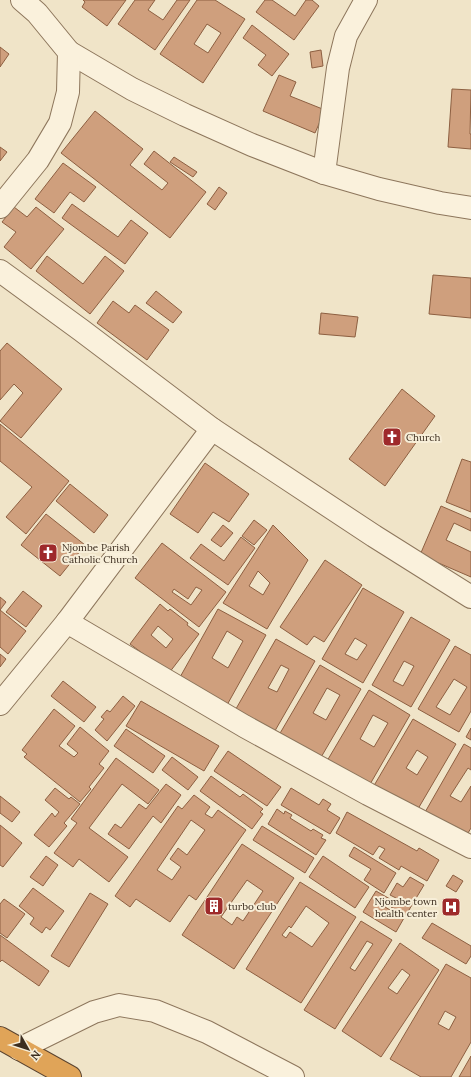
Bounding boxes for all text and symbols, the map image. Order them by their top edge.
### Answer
church icon: Church [381,426,403,448]
place label: Church [406,431,441,444]
place label: Njombe Parish Catholic Church [62,541,138,566]
church icon: Njombe Parish Catholic Church [37,542,59,564]
building icon: turbo club [203,895,225,917]
place label: Njombe town health center [374,895,438,920]
hospital icon: Njombe town health center [440,896,462,918]
place label: turbo club [228,900,276,913]
north arrow [8,1029,48,1069]
text: N [27,1048,44,1063]

